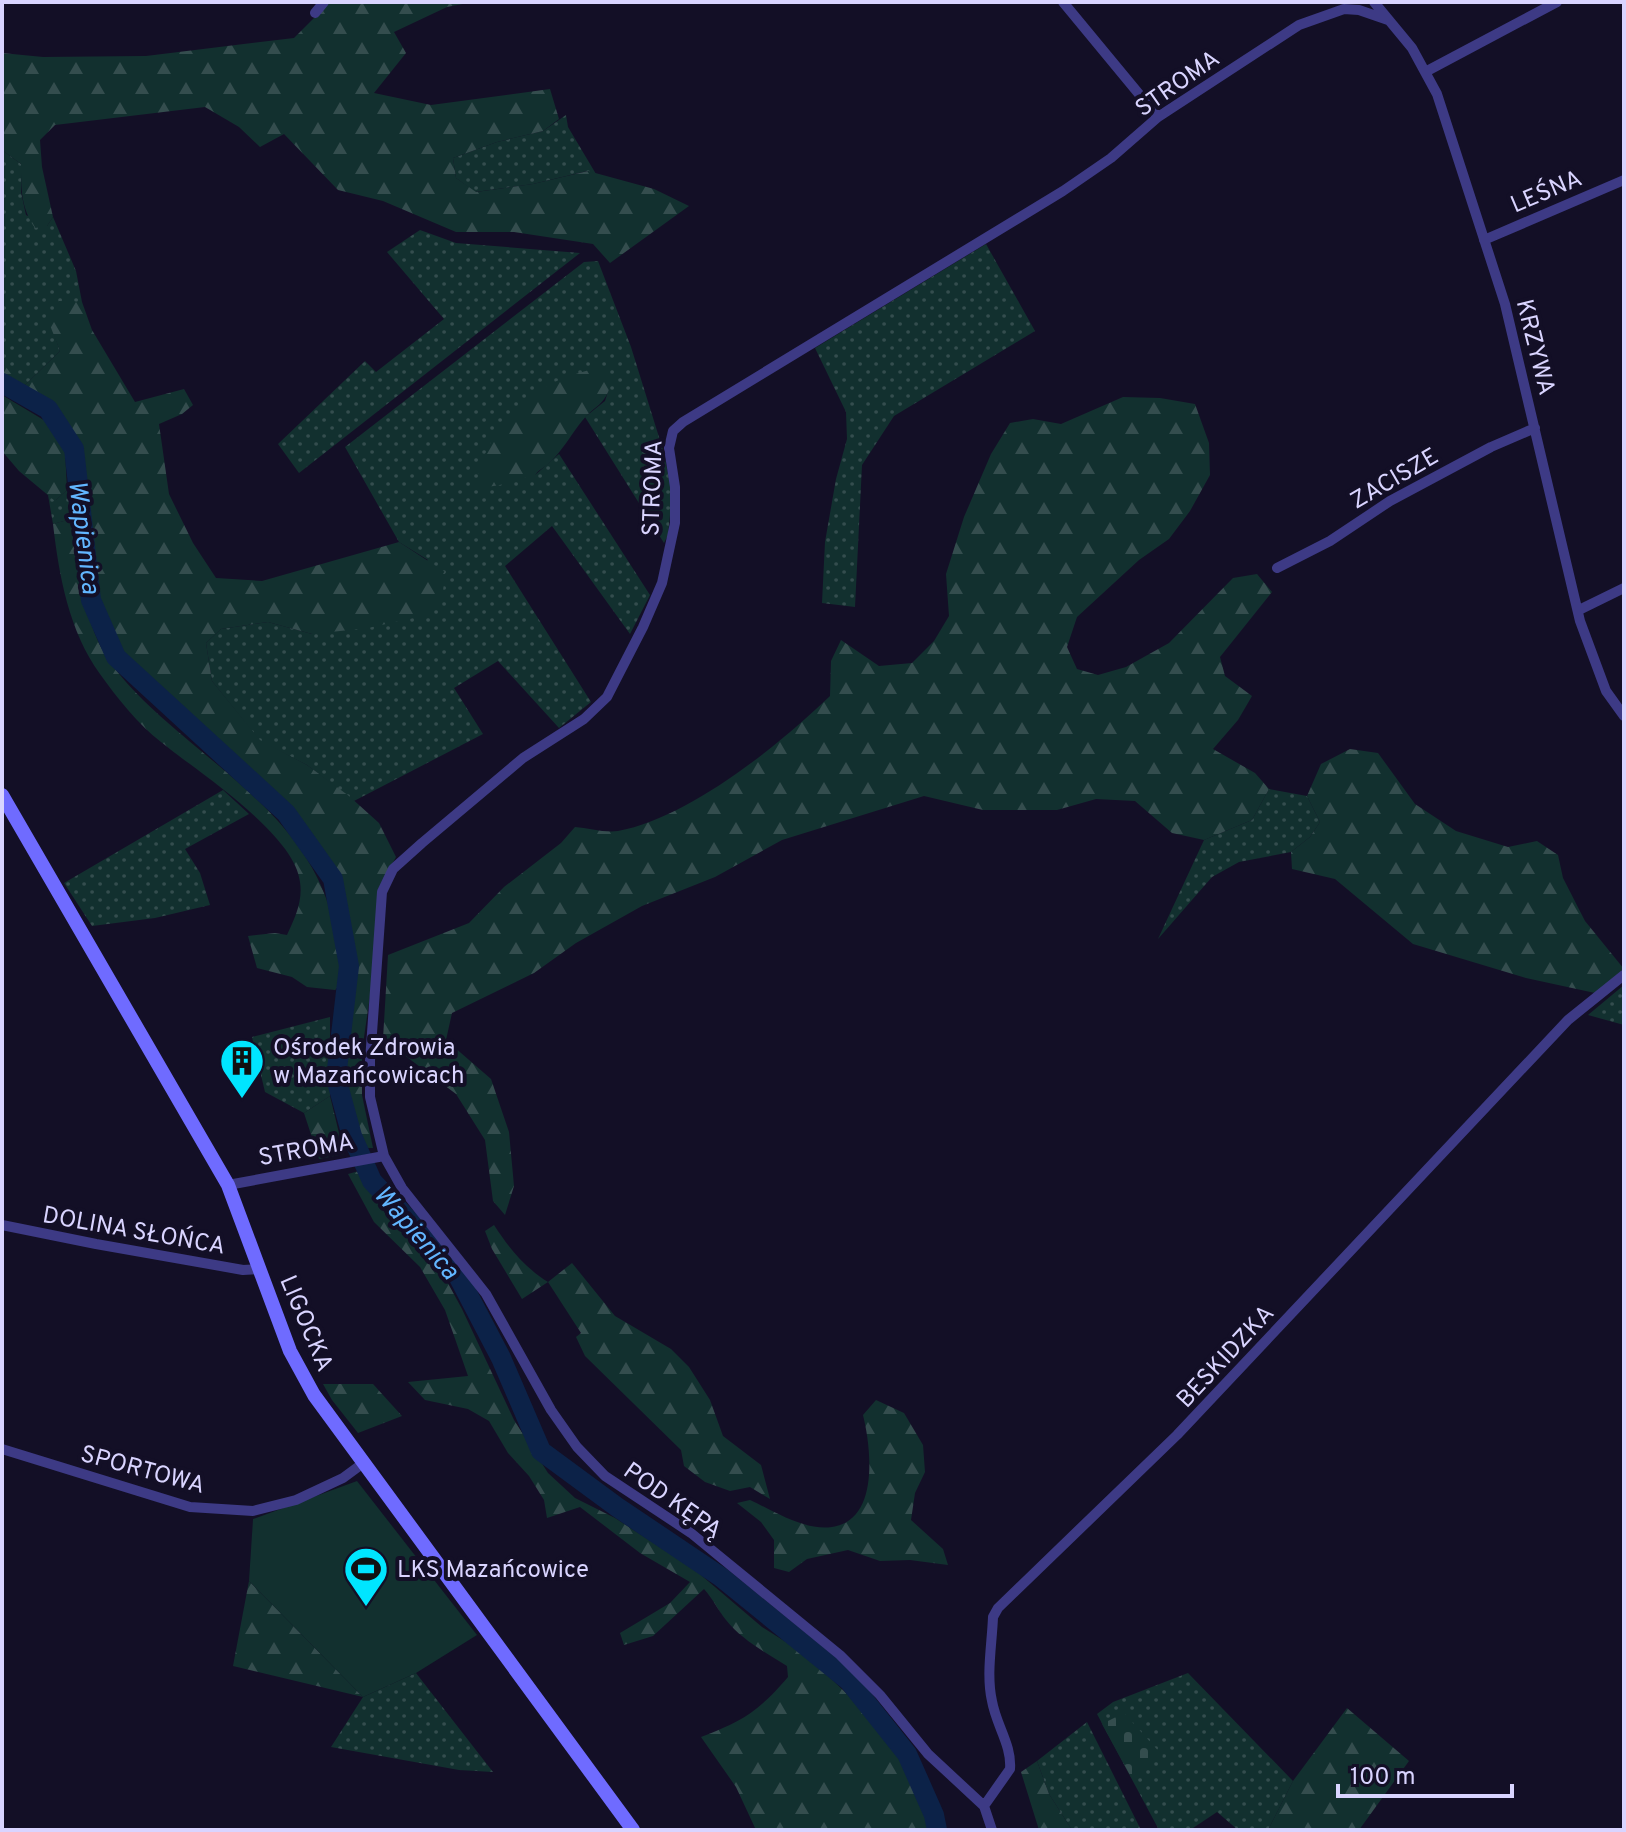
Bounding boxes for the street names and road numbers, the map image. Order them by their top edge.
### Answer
street label: STROMA [1130,45,1226,125]
street label: LEŚNA [1506,163,1587,221]
street label: KRZYWA [1508,296,1560,399]
street label: STROMA [637,439,671,537]
street label: ZACISZE [1345,442,1445,517]
street label: STROMA [256,1128,356,1174]
street label: DOLINA SŁOŃCA [40,1199,228,1263]
street label: LIGOCKA [272,1271,339,1376]
street label: BESKIDZKA [1171,1300,1282,1415]
street label: SPORTOWA [77,1440,208,1502]
street label: POD KĘPĄ [617,1457,727,1546]

